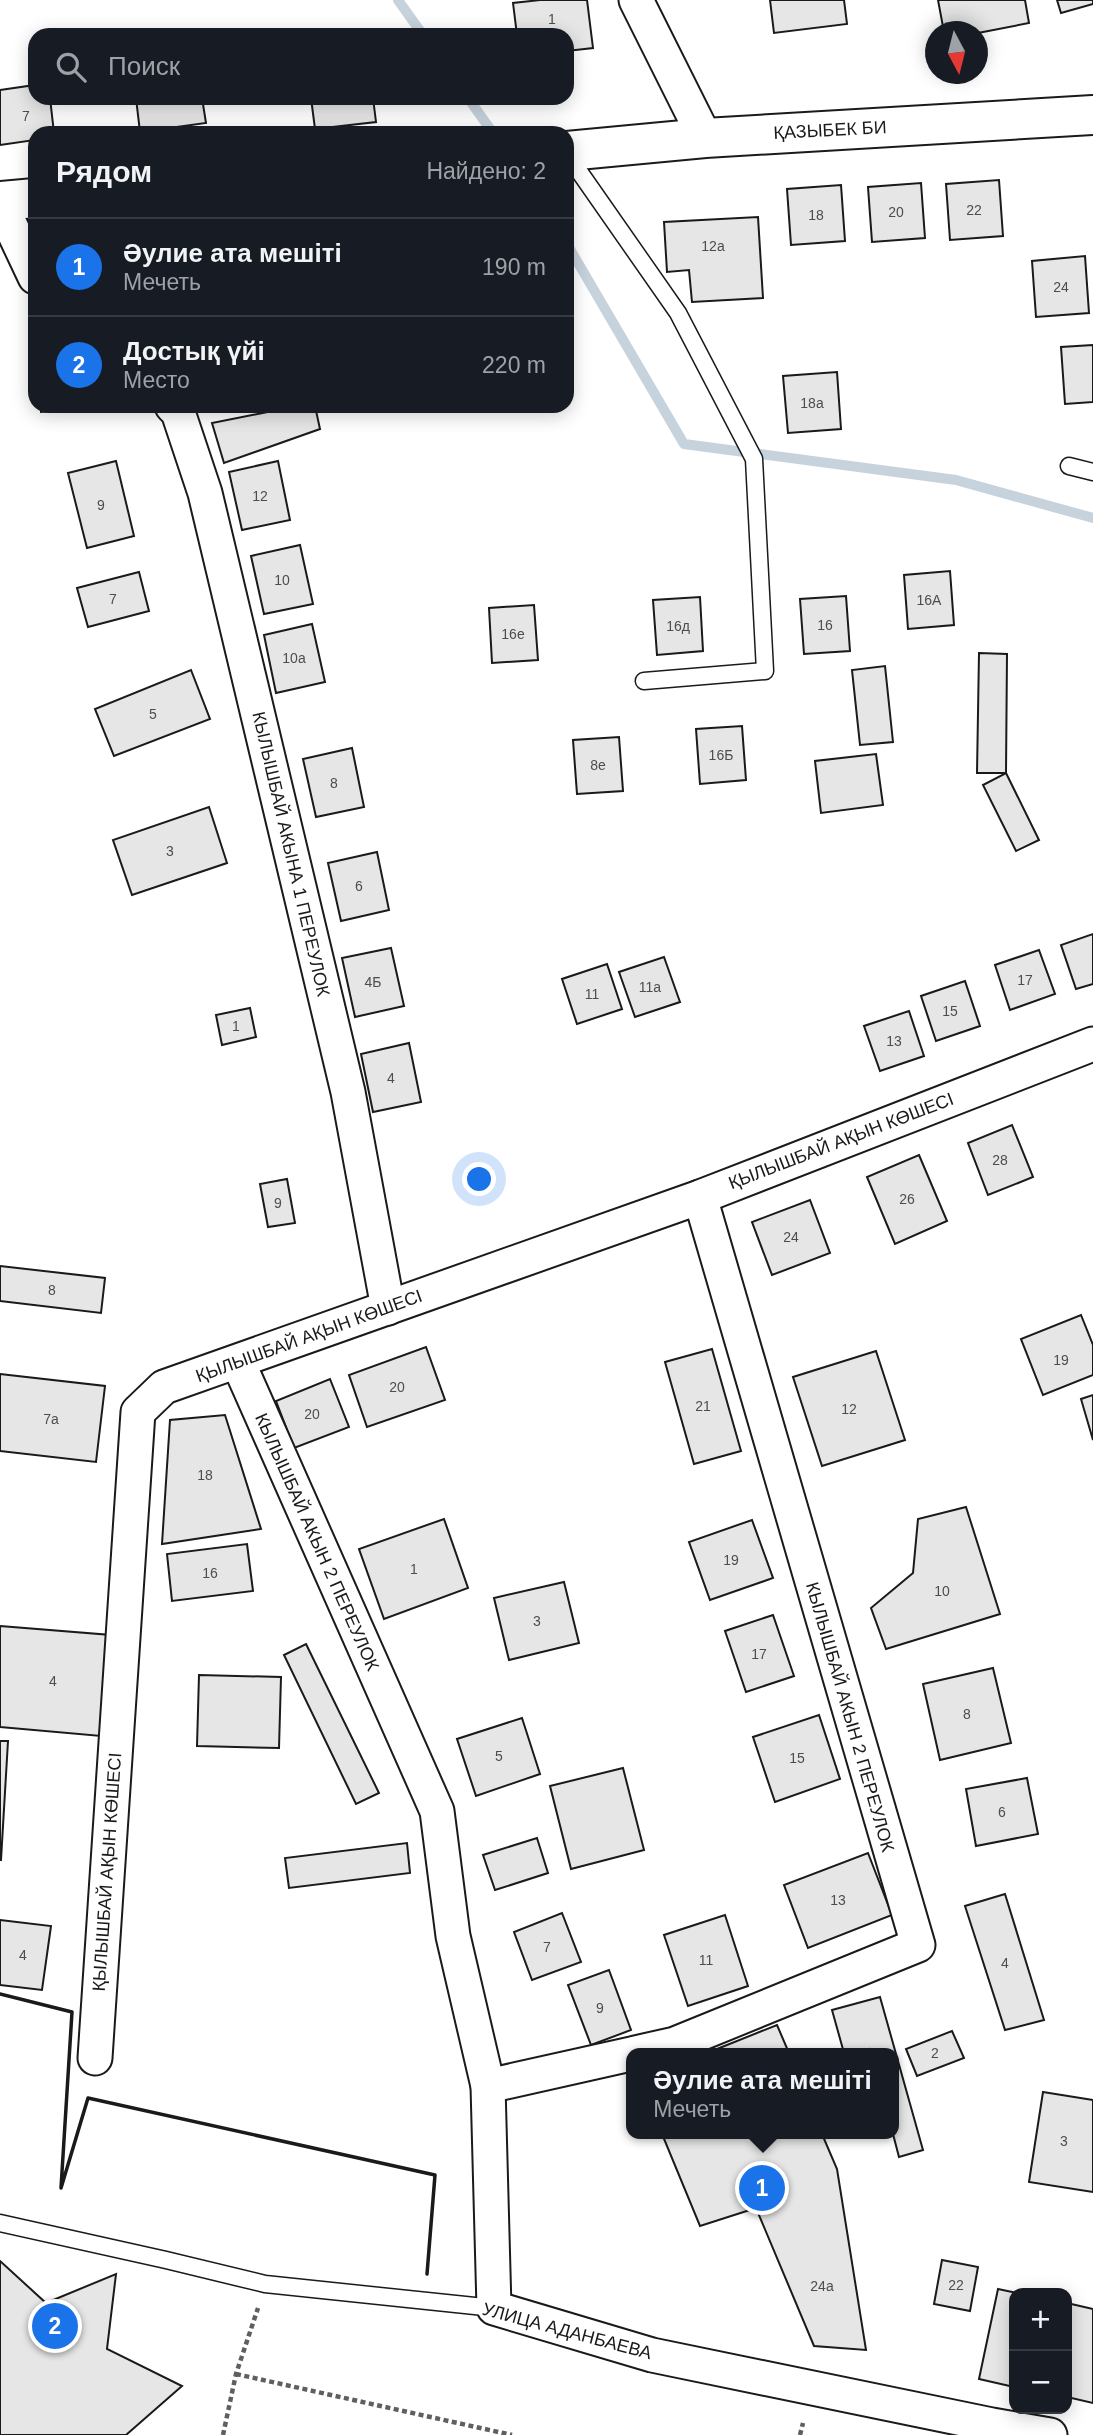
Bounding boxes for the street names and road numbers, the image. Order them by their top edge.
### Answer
street label: ҚАЗЫБЕК БИ [773,117,887,143]
street label: КЫЛЫШБАЙ АКЫНА 1 ПЕРЕУЛОК [248,709,335,999]
street label: ҚЫЛЫШБАЙ АҚЫН КӨШЕСІ [725,1088,956,1193]
street label: ҚЫЛЫШБАЙ АҚЫН КӨШЕСІ [193,1285,425,1386]
street label: КЫЛЫШБАЙ АКЫН 2 ПЕРЕУЛОК [251,1410,384,1674]
street label: КЫЛЫШБАЙ АКЫН 2 ПЕРЕУЛОК [802,1580,899,1855]
street label: ҚЫЛЫШБАЙ АҚЫН КӨШЕСІ [88,1752,125,1992]
street label: УЛИЦА АДАНБАЕВА [480,2299,654,2363]

